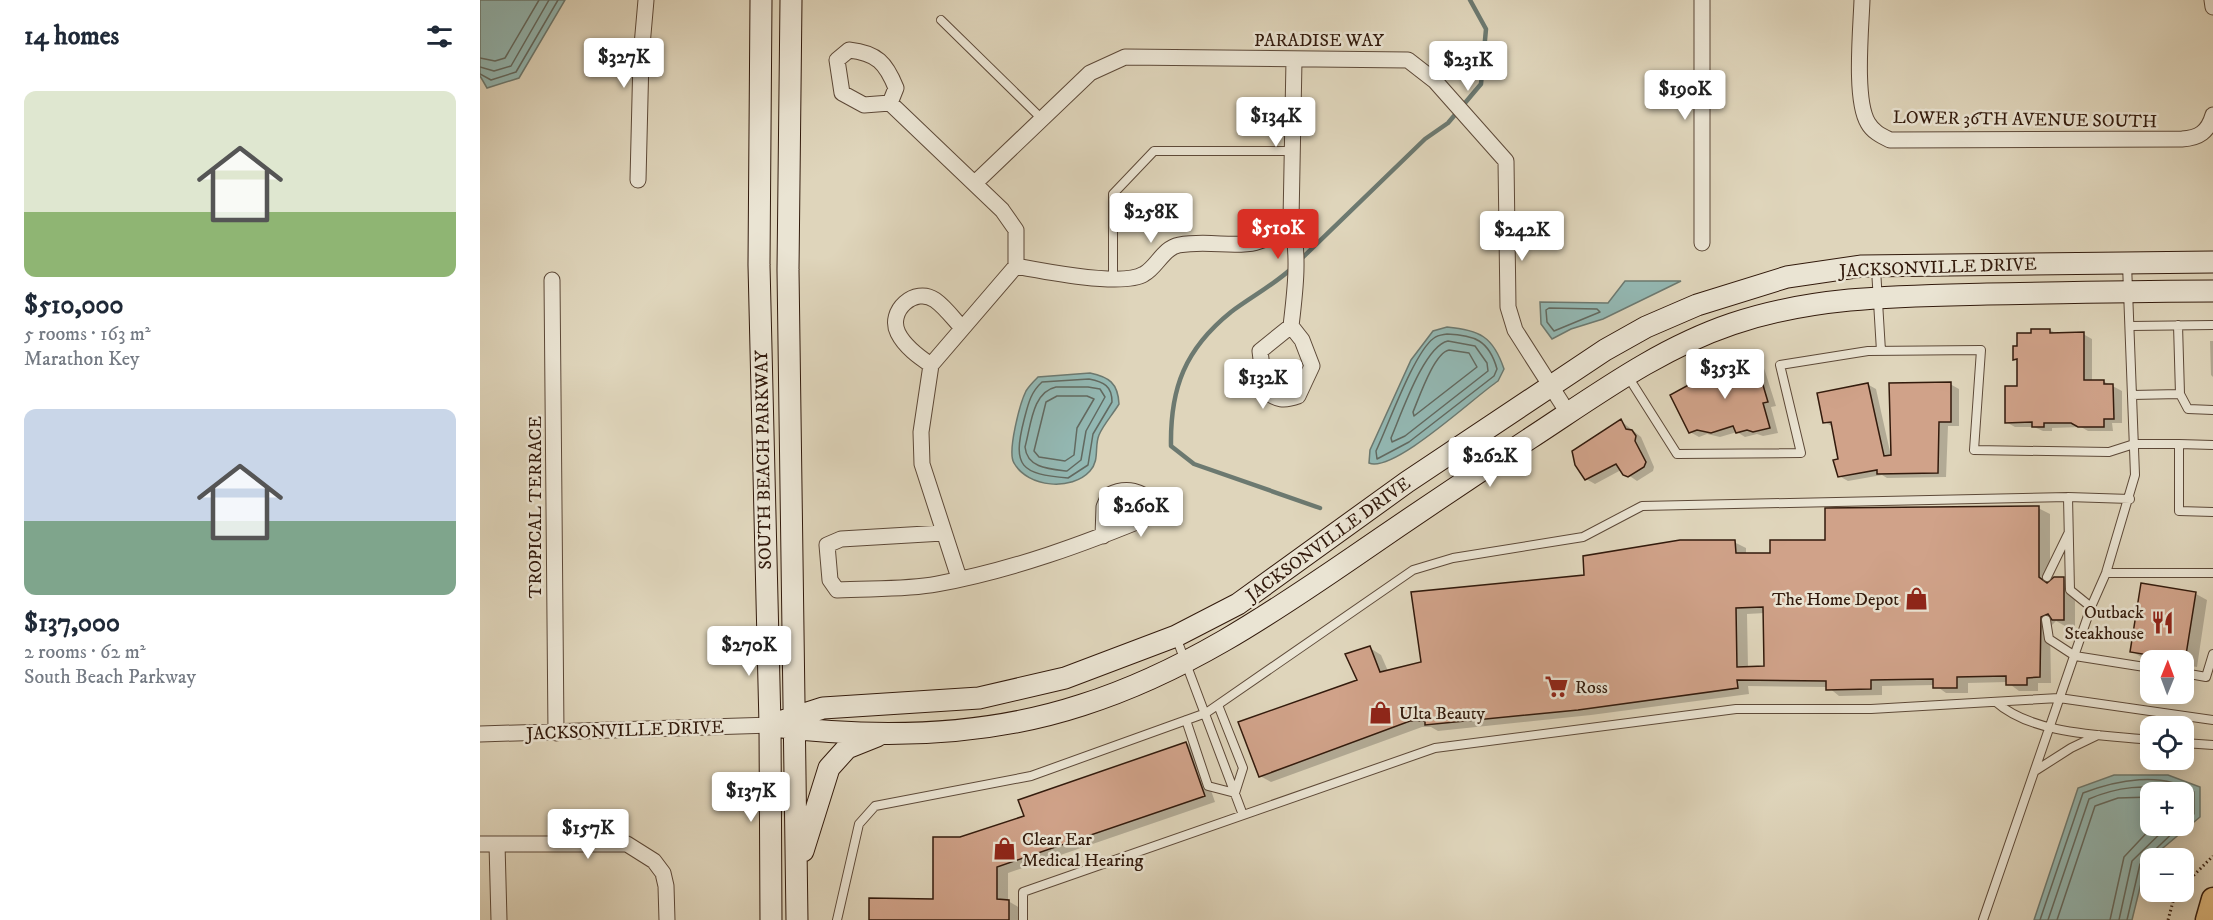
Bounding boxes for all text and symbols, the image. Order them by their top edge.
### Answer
text: 14 homes [24,20,119,53]
icon: filters [423,20,456,53]
street label: PARADISE WAY [1254,30,1385,52]
pin: $327K [582,38,666,89]
pin: $231K [1426,41,1510,92]
text: $327K [598,45,650,70]
text: $231K [1443,48,1493,73]
pin: $190K [1643,70,1727,121]
text: $190K [1659,77,1712,102]
pin: $134K [1234,97,1318,148]
text: $134K [1250,104,1302,129]
street label: LOWER 36TH AVENUE SOUTH [1893,107,2157,133]
icon: home [186,130,294,238]
pin: $258K [1109,193,1193,244]
text: $258K [1124,200,1178,225]
pin: $510K [1236,209,1320,260]
pin: $242K [1480,211,1564,262]
text: $510K [1252,216,1304,241]
text: $242K [1494,218,1550,243]
street label: JACKSONVILLE DRIVE [1837,254,2037,283]
text: $510,000 [24,289,124,322]
text: 5 rooms · 163 m² [24,322,151,347]
text: Marathon Key [24,347,140,372]
pin: $353K [1683,349,1767,400]
street label: SOUTH BEACH PARKWAY [751,350,777,570]
text: $353K [1700,356,1750,381]
pin: $132K [1221,359,1305,410]
text: $132K [1238,366,1288,391]
street label: TROPICAL TERRACE [525,416,547,598]
pin: $262K [1448,437,1532,488]
text: $262K [1462,444,1518,469]
icon: home [186,448,294,556]
street label: JACKSONVILLE DRIVE [1241,473,1415,608]
pin: $260K [1099,487,1183,538]
text: $260K [1113,494,1169,519]
shop icon: The Home Depot [1904,586,1930,612]
place label: The Home Depot [1772,589,1899,611]
place label: Outback Steakhouse [2064,602,2144,645]
text: $137,000 [24,607,120,640]
restaurant icon: Outback Steakhouse [2149,609,2175,635]
pin: $270K [707,626,791,677]
text: $270K [721,633,777,658]
text: 2 rooms · 62 m² [24,640,146,665]
north arrow [2140,650,2194,704]
map controls [2140,650,2194,902]
text: South Beach Parkway [24,665,196,690]
supermarket icon: Ross [1544,674,1570,700]
place label: Ross [1575,677,1608,699]
shop icon: Ulta Beauty [1368,700,1394,726]
place label: Ulta Beauty [1399,703,1485,725]
button: locate [2140,716,2194,770]
street label: JACKSONVILLE DRIVE [524,717,724,746]
pin: $137K [709,772,793,823]
text: $137K [726,779,776,804]
button: + [2140,782,2194,836]
pin: $157K [546,809,630,860]
text: $157K [562,816,614,841]
place label: Clear Ear Medical Hearing [1022,829,1144,872]
shop icon: Clear Ear Medical Hearing [991,836,1017,862]
button: − [2140,848,2194,902]

